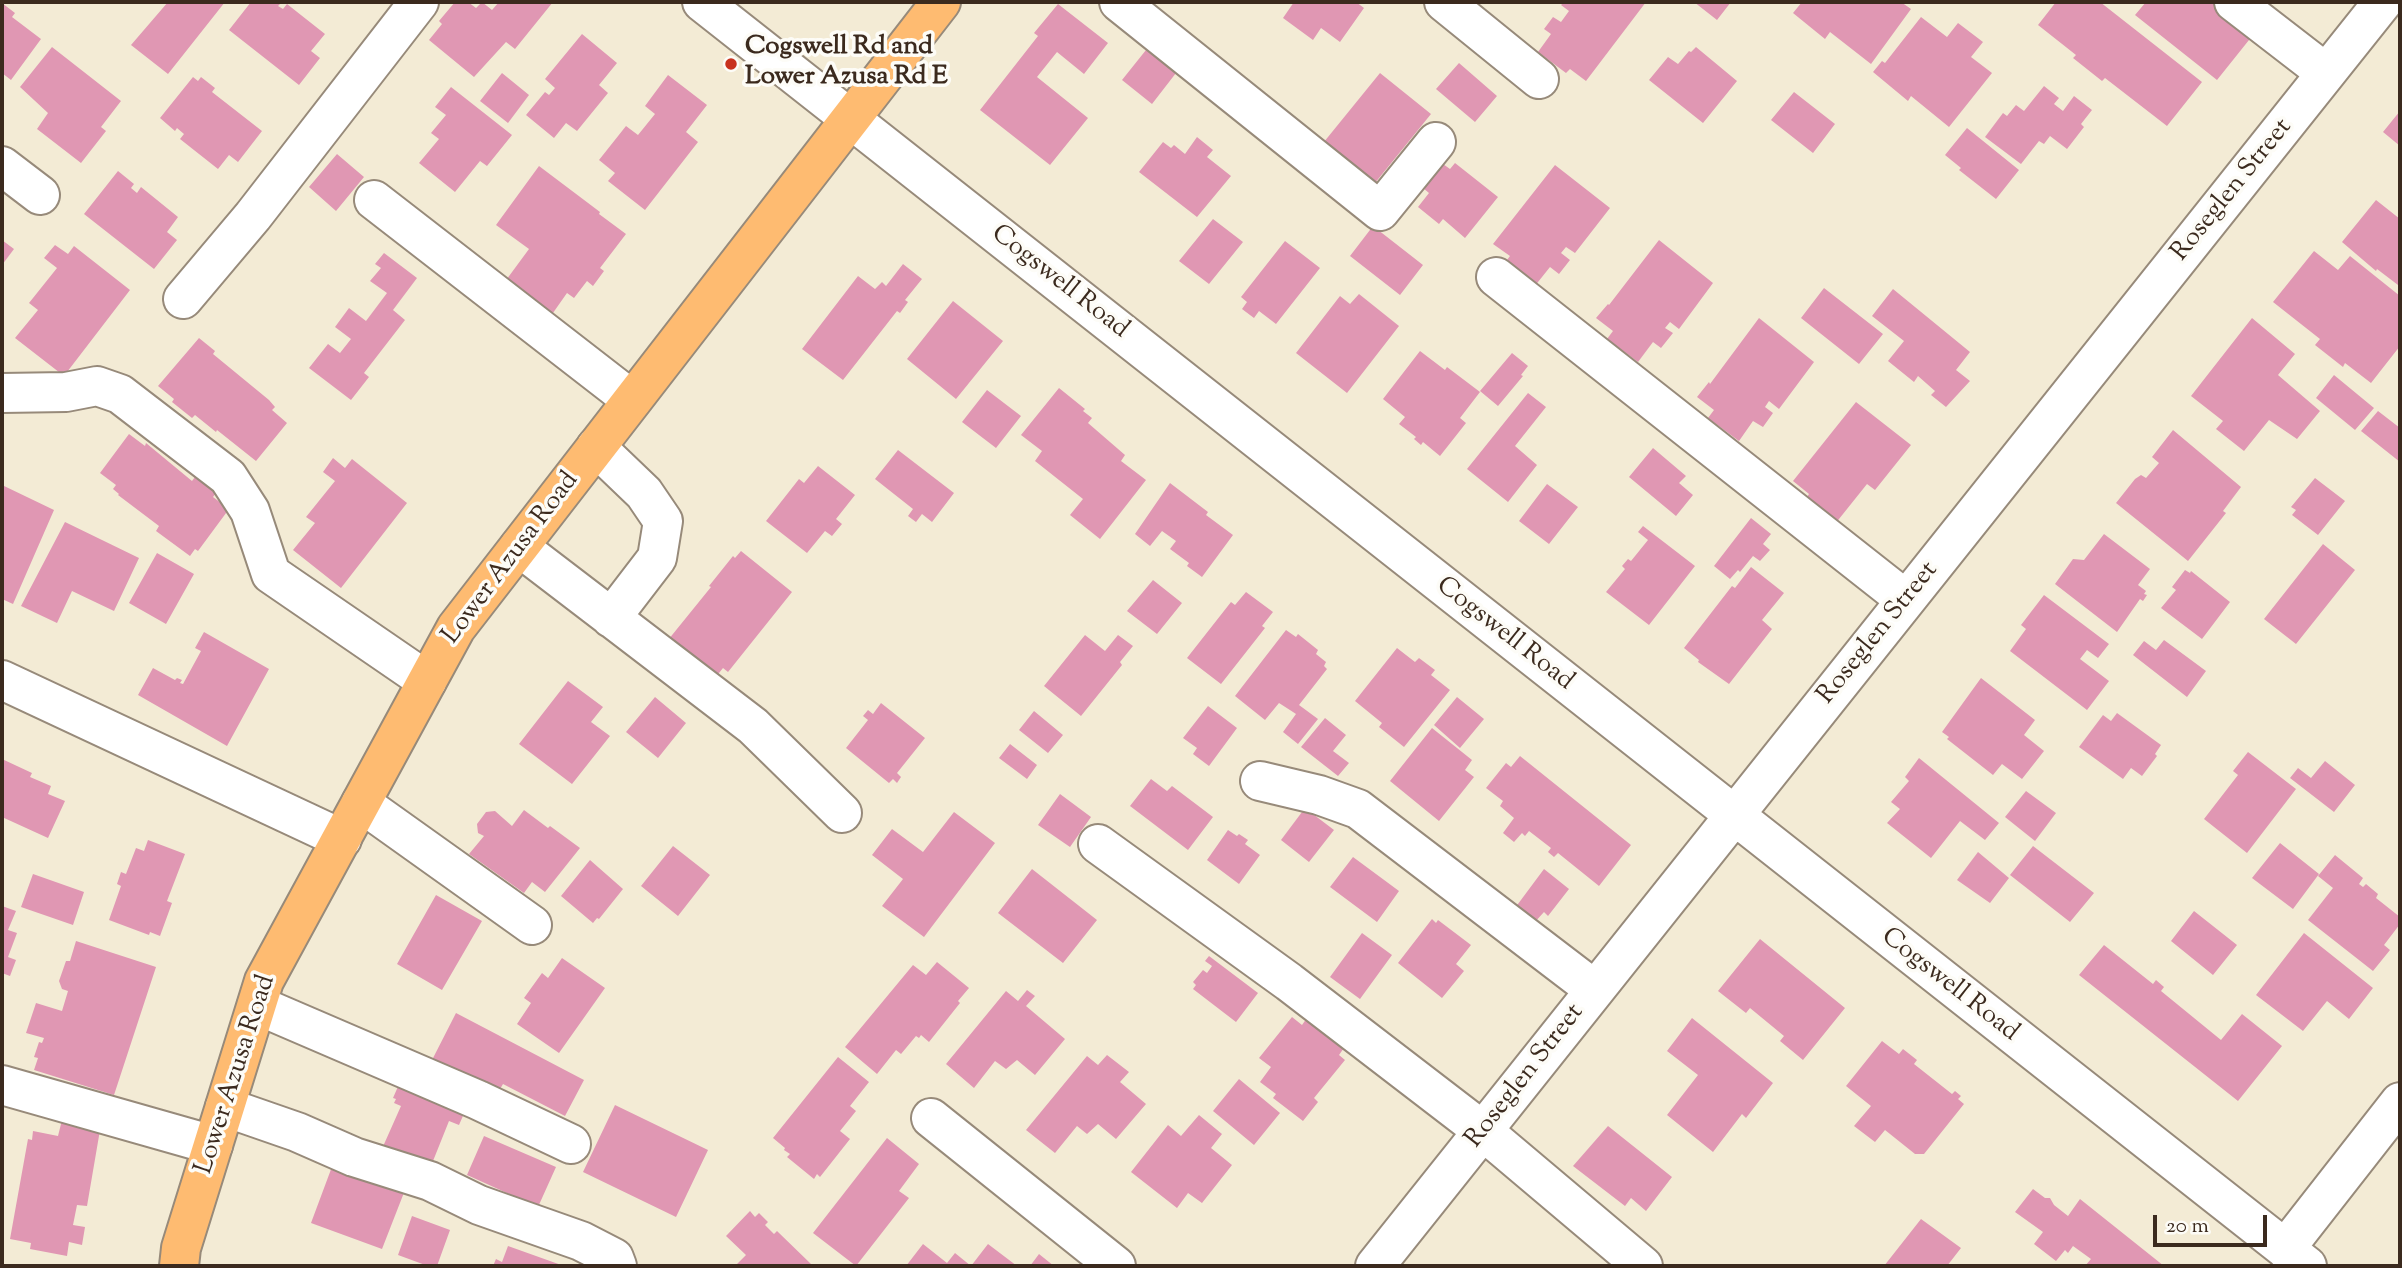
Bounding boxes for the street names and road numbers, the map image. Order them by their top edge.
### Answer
street label: Roseglen Street [2166,113,2300,269]
street label: Cogswell Road [984,219,1134,347]
street label: Lower Azusa Road [437,467,587,651]
street label: Roseglen Street [1812,556,1946,712]
street label: Cogswell Road [1429,571,1579,699]
street label: Cogswell Road [1874,922,2024,1050]
street label: Lower Azusa Road [190,972,284,1178]
street label: Roseglen Street [1460,999,1592,1155]

